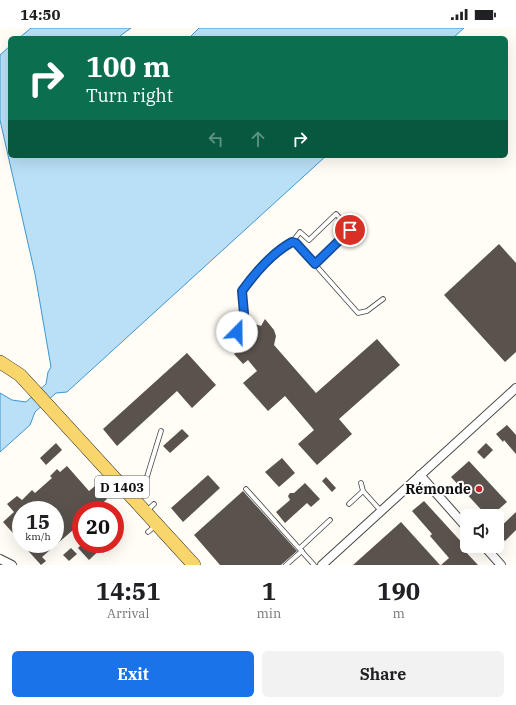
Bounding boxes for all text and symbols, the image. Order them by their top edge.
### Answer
text: 14:50 [20,5,61,24]
text: 100 m [86,48,170,85]
icon: right [20,52,72,104]
text: Turn right [86,84,173,107]
icon: left [205,128,227,150]
icon: ahead [247,128,269,150]
icon: right [289,128,311,150]
pin [333,213,367,247]
icon: arrive [339,219,361,241]
position arrow [216,311,258,353]
road number: D 1403 [95,476,149,498]
place label: Rémonde [405,480,471,498]
marker: Rémonde [474,484,484,494]
speed limit sign: 20 [72,501,124,553]
text: 15 [26,508,50,535]
map controls [460,509,504,553]
button: sound [460,509,504,553]
text: km/h [25,530,51,543]
text: 14:51 [96,575,161,607]
text: 1 [262,575,276,607]
text: 190 [377,575,420,607]
text: Arrival [107,605,149,622]
text: min [256,605,281,622]
text: m [392,605,405,622]
button: Exit [12,651,254,697]
button: Share [262,651,504,697]

